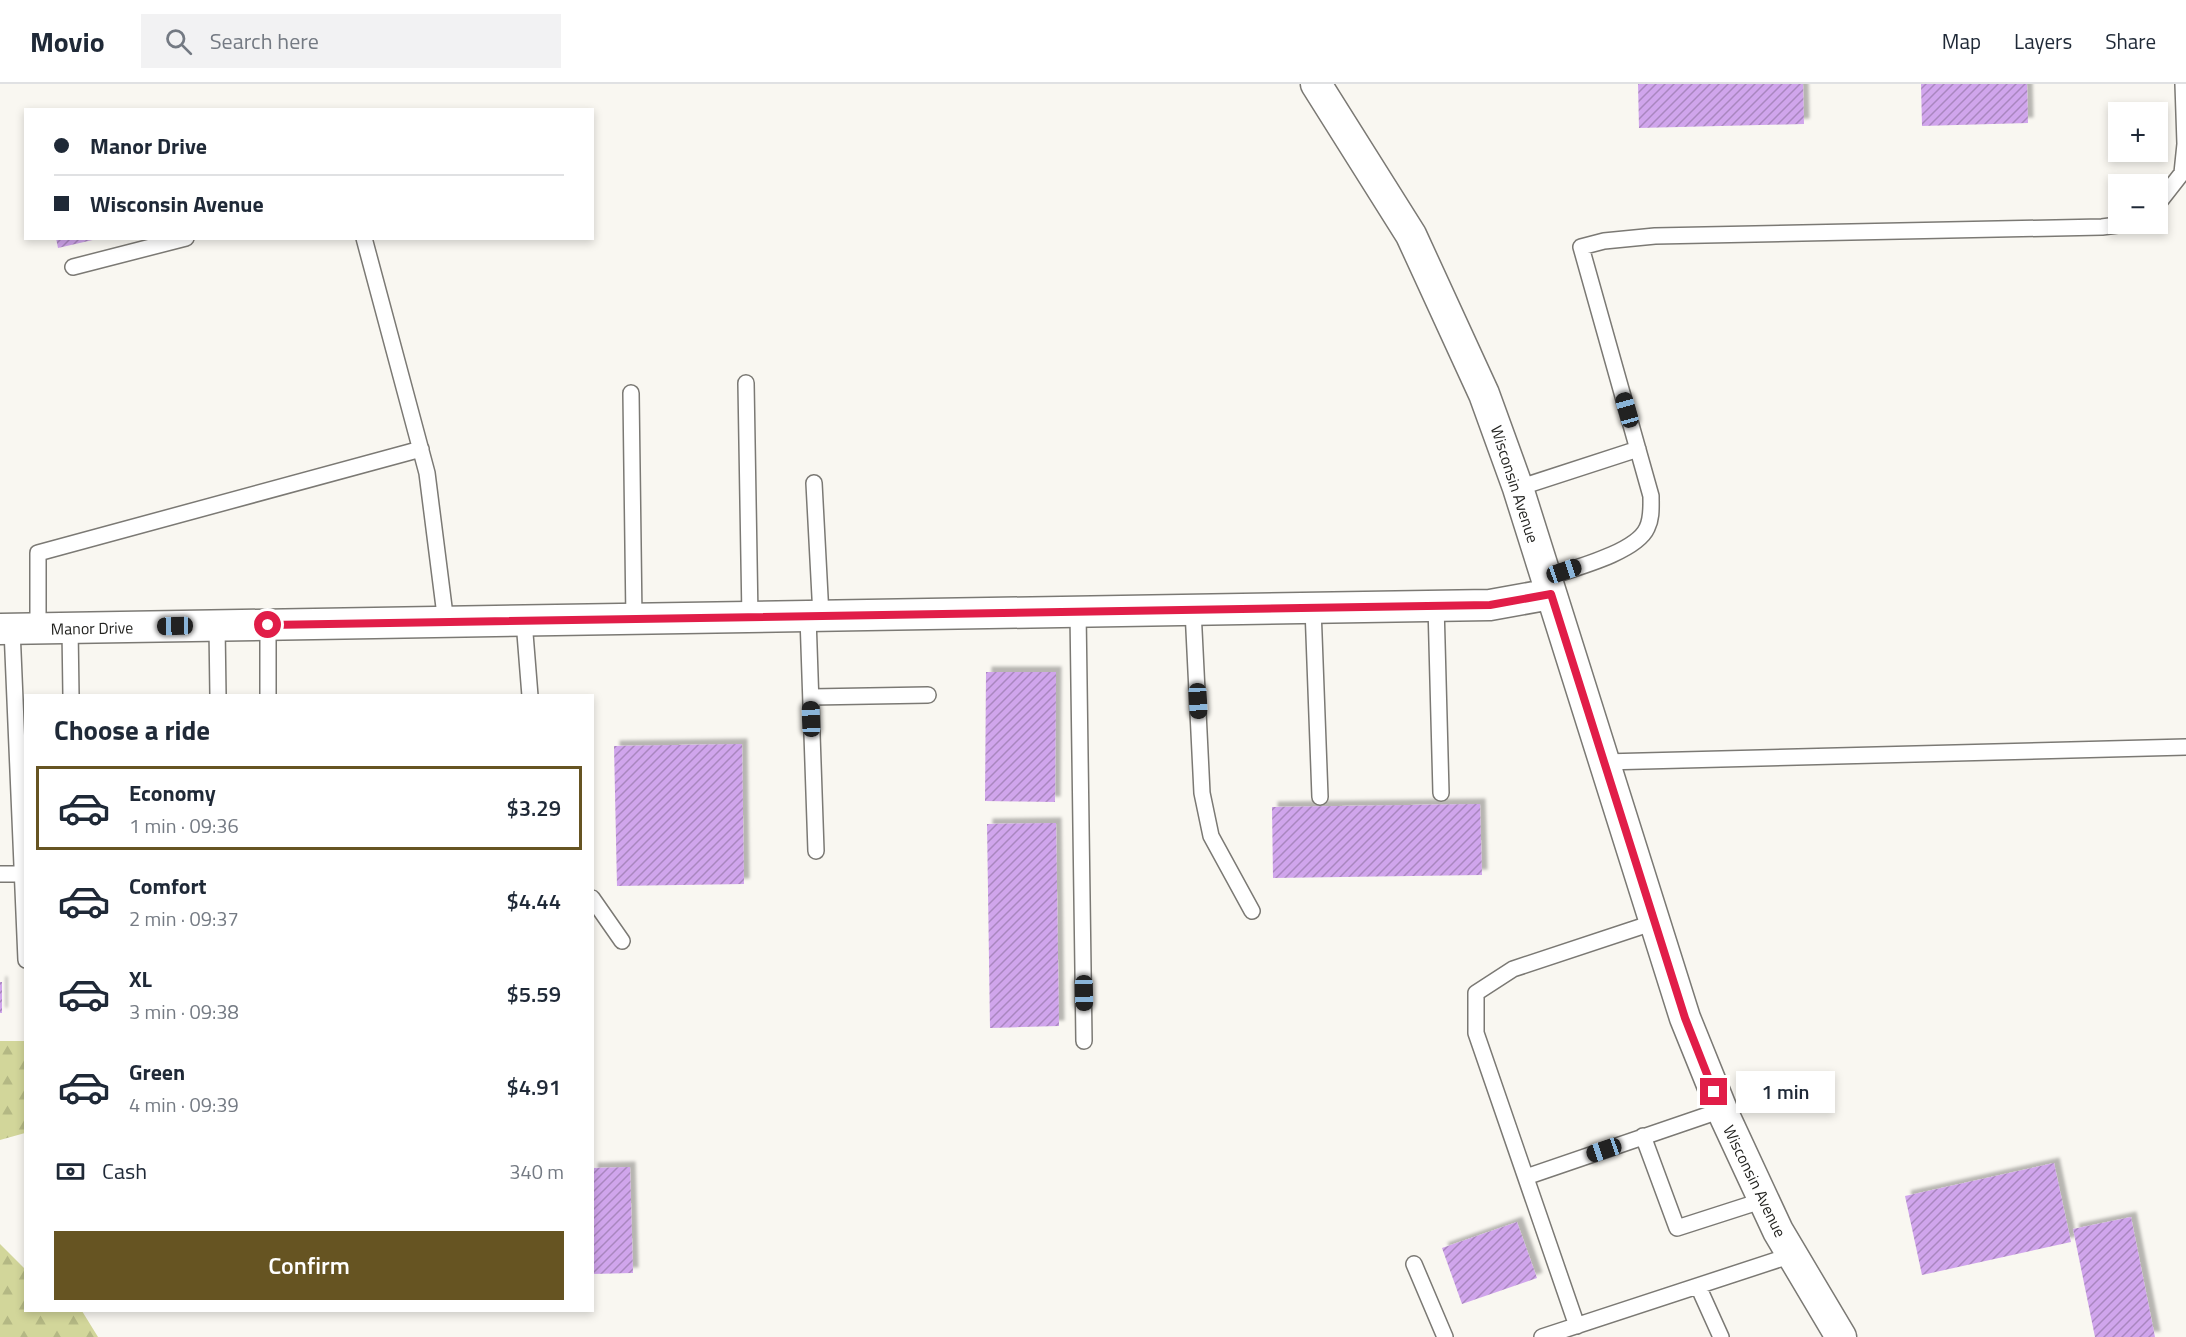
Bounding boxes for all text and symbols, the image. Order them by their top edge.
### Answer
search box [141,14,561,68]
text: Movio [30,20,105,63]
text: Search here [210,24,319,58]
icon: search [162,25,195,58]
text: Map [1942,25,1981,57]
text: Layers [2014,25,2072,57]
text: Share [2105,25,2156,57]
map controls [2108,102,2168,234]
button: + [2108,102,2168,162]
text: Manor Drive [90,129,207,163]
button: − [2108,174,2168,234]
text: Wisconsin Avenue [90,187,264,221]
car [1613,390,1641,430]
street label: Wisconsin Avenue [1485,422,1545,546]
car [1544,557,1584,585]
route start [254,611,281,638]
street label: Manor Drive [51,615,133,641]
car [157,617,193,635]
car [1188,683,1208,719]
car [801,701,821,737]
text: Choose a ride [54,709,210,750]
text: Economy [129,776,216,810]
icon: car [57,781,111,835]
text: $3.29 [506,791,561,825]
text: 1 min · 09:36 [129,810,239,841]
text: Comfort [129,869,207,903]
icon: car [57,874,111,928]
text: $4.44 [506,884,561,918]
text: 2 min · 09:37 [129,903,239,934]
text: XL [129,962,152,996]
icon: car [57,967,111,1021]
car [1075,975,1093,1011]
text: $5.59 [506,977,561,1011]
text: 3 min · 09:38 [129,996,239,1027]
text: Green [129,1055,185,1089]
icon: car [57,1060,111,1114]
text: $4.91 [506,1070,561,1104]
callout: 1 min [1735,1071,1834,1113]
text: 1 min [1761,1076,1810,1107]
route end [1700,1078,1727,1105]
text: 4 min · 09:39 [129,1089,239,1120]
street label: Wisconsin Avenue [1717,1121,1793,1241]
car [1584,1136,1624,1164]
text: Cash [102,1154,147,1188]
icon: cash [54,1155,87,1188]
text: 340 m [509,1156,564,1187]
button: Confirm [54,1231,564,1300]

